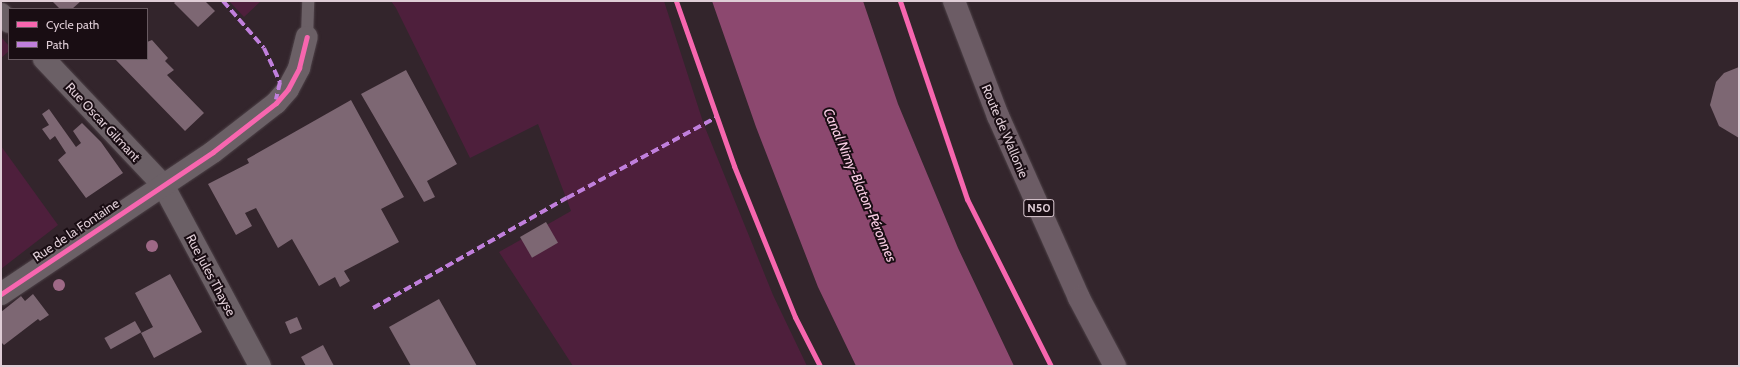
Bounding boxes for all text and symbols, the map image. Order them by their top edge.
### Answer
legend [8,8,148,60]
text: Cycle path [46,17,99,32]
text: Path [46,37,69,52]
street label: Rue Oscar Gilmant [62,79,144,165]
street label: Route de Wallonie [978,82,1032,180]
water label: Canal Nimy-Blaton-Péronnes [820,105,900,265]
street label: Rue de la Fontaine [30,195,122,265]
road number: N50 [1023,198,1055,218]
street label: Rue Jules Thayse [183,231,239,319]

